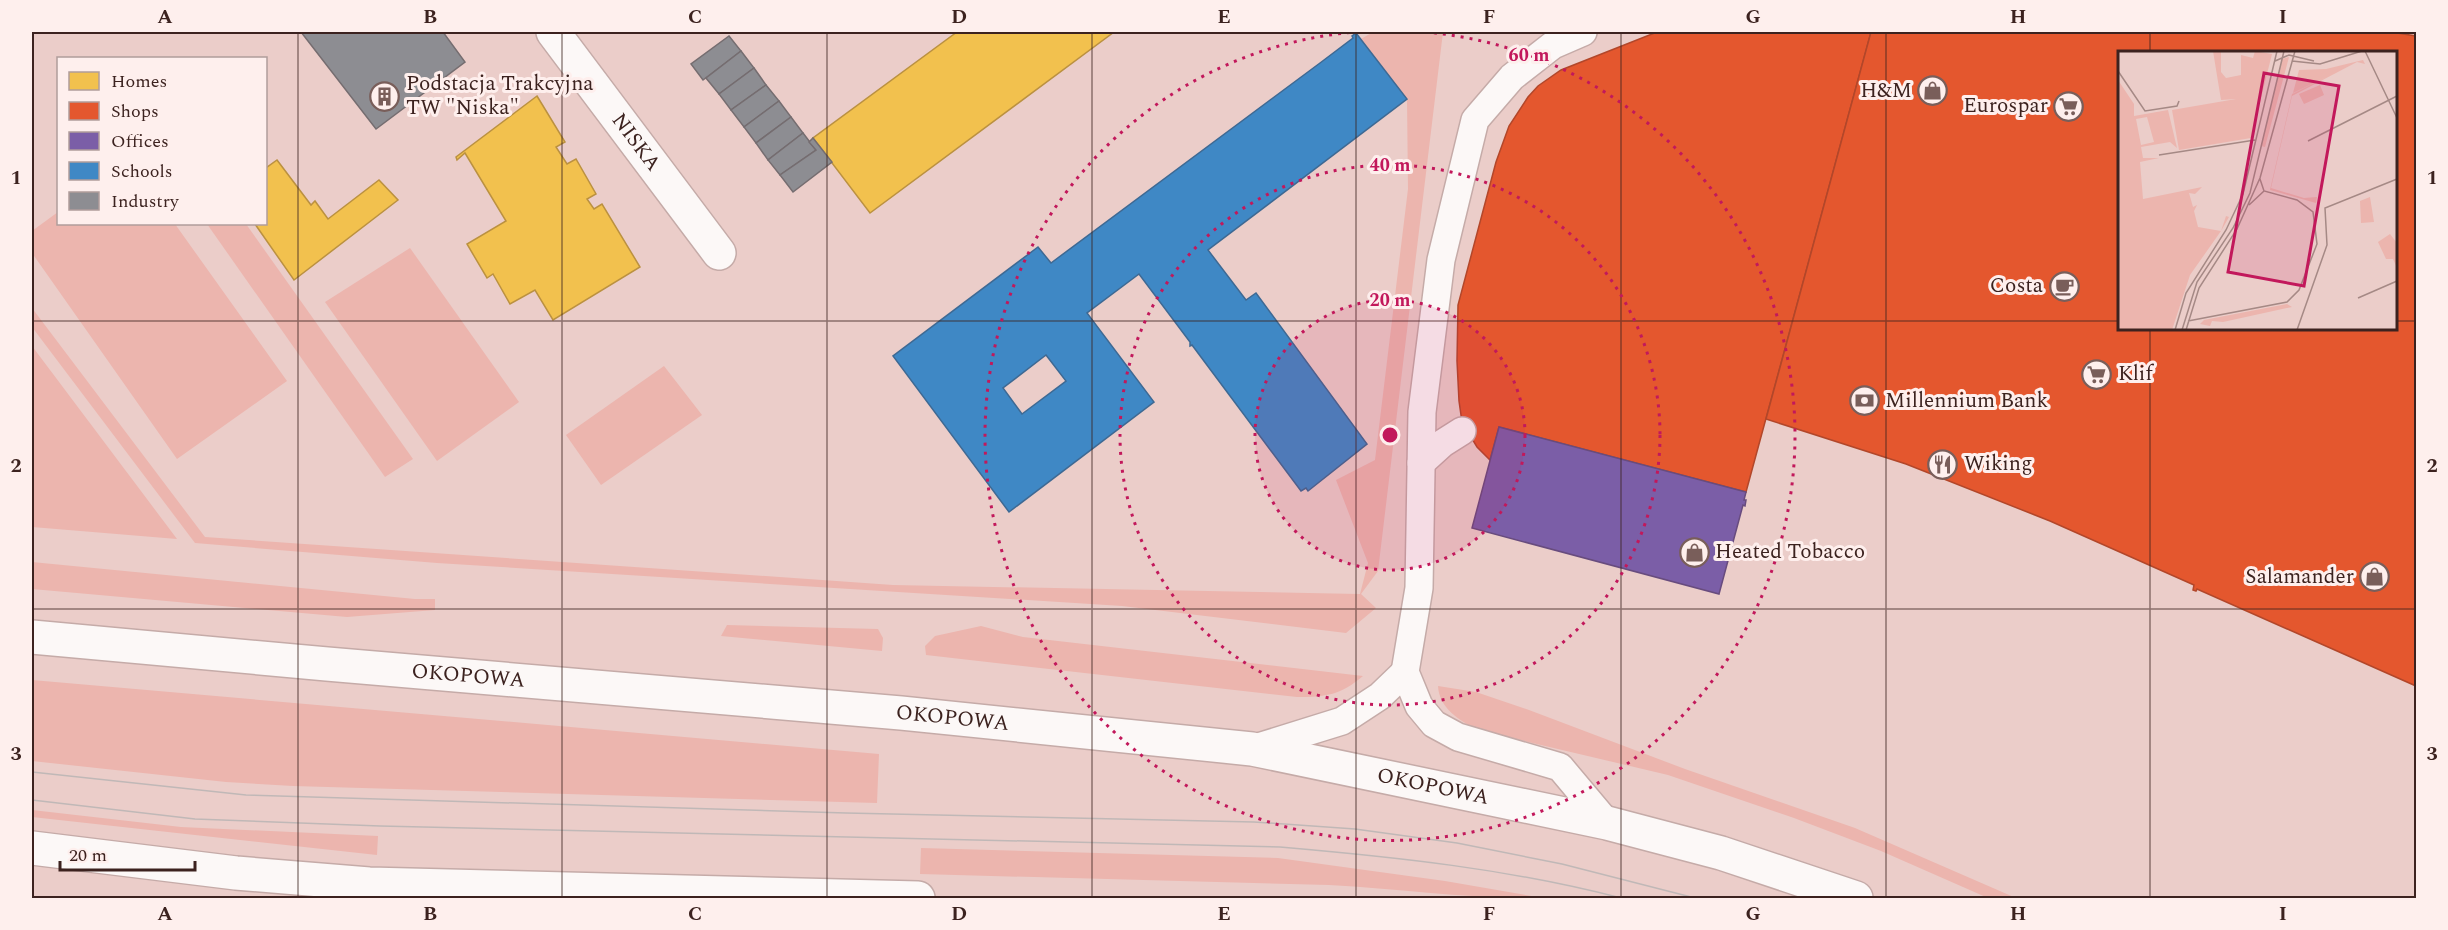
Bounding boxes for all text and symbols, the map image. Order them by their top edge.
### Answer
text: A [157,2,173,32]
text: B [423,2,437,32]
text: C [688,2,702,32]
text: D [951,2,967,32]
text: E [1217,2,1231,32]
text: F [1483,2,1495,32]
text: G [1745,2,1761,32]
text: H [2010,2,2026,32]
text: I [2279,2,2287,32]
text: 60 m [1509,42,1549,69]
inset map [2118,51,2397,330]
legend [57,57,267,225]
text: Homes [111,68,167,95]
place label: Podstacja Trakcyjna TW "Niska" [406,68,594,124]
place label: H&M [1860,75,1912,107]
shop icon: H&M [1917,75,1949,107]
building icon: Podstacja Trakcyjna TW "Niska" [369,80,401,112]
place label: Eurospar [1963,90,2048,122]
supermarket icon: Eurospar [2053,90,2085,122]
text: Shops [111,98,159,125]
street label: NISKA [603,106,669,179]
text: Offices [111,128,169,155]
text: 40 m [1370,152,1410,179]
text: Schools [111,158,173,185]
text: 1 [10,163,22,193]
text: 1 [2426,163,2438,193]
text: Industry [111,188,180,215]
place label: Costa [1990,270,2044,302]
cafe icon: Costa [2048,270,2080,302]
text: 20 m [1370,287,1410,314]
supermarket icon: Klif [2081,358,2113,390]
place label: Klif [2118,358,2154,390]
bank icon: Millennium Bank [1848,385,1880,417]
place label: Millennium Bank [1885,385,2049,417]
centre of rings [1380,425,1400,445]
restaurant icon: Wiking [1927,448,1959,480]
place label: Wiking [1964,448,2032,480]
text: 2 [10,451,22,481]
text: 2 [2426,451,2438,481]
shop icon: Heated Tobacco [1678,536,1710,568]
place label: Heated Tobacco [1715,536,1865,568]
place label: Salamander [2245,561,2354,593]
shop icon: Salamander [2359,561,2391,593]
street label: OKOPOWA [410,655,526,697]
street label: OKOPOWA [894,697,1011,740]
text: 3 [10,739,22,769]
text: 3 [2426,739,2438,769]
street label: OKOPOWA [1374,759,1492,814]
scale bar [60,834,195,872]
text: 20 m [69,842,107,869]
text: A [157,899,173,929]
text: B [423,899,437,929]
text: C [688,899,702,929]
text: D [951,899,967,929]
text: E [1217,899,1231,929]
text: F [1483,899,1495,929]
text: G [1745,899,1761,929]
text: H [2010,899,2026,929]
text: I [2279,899,2287,929]

